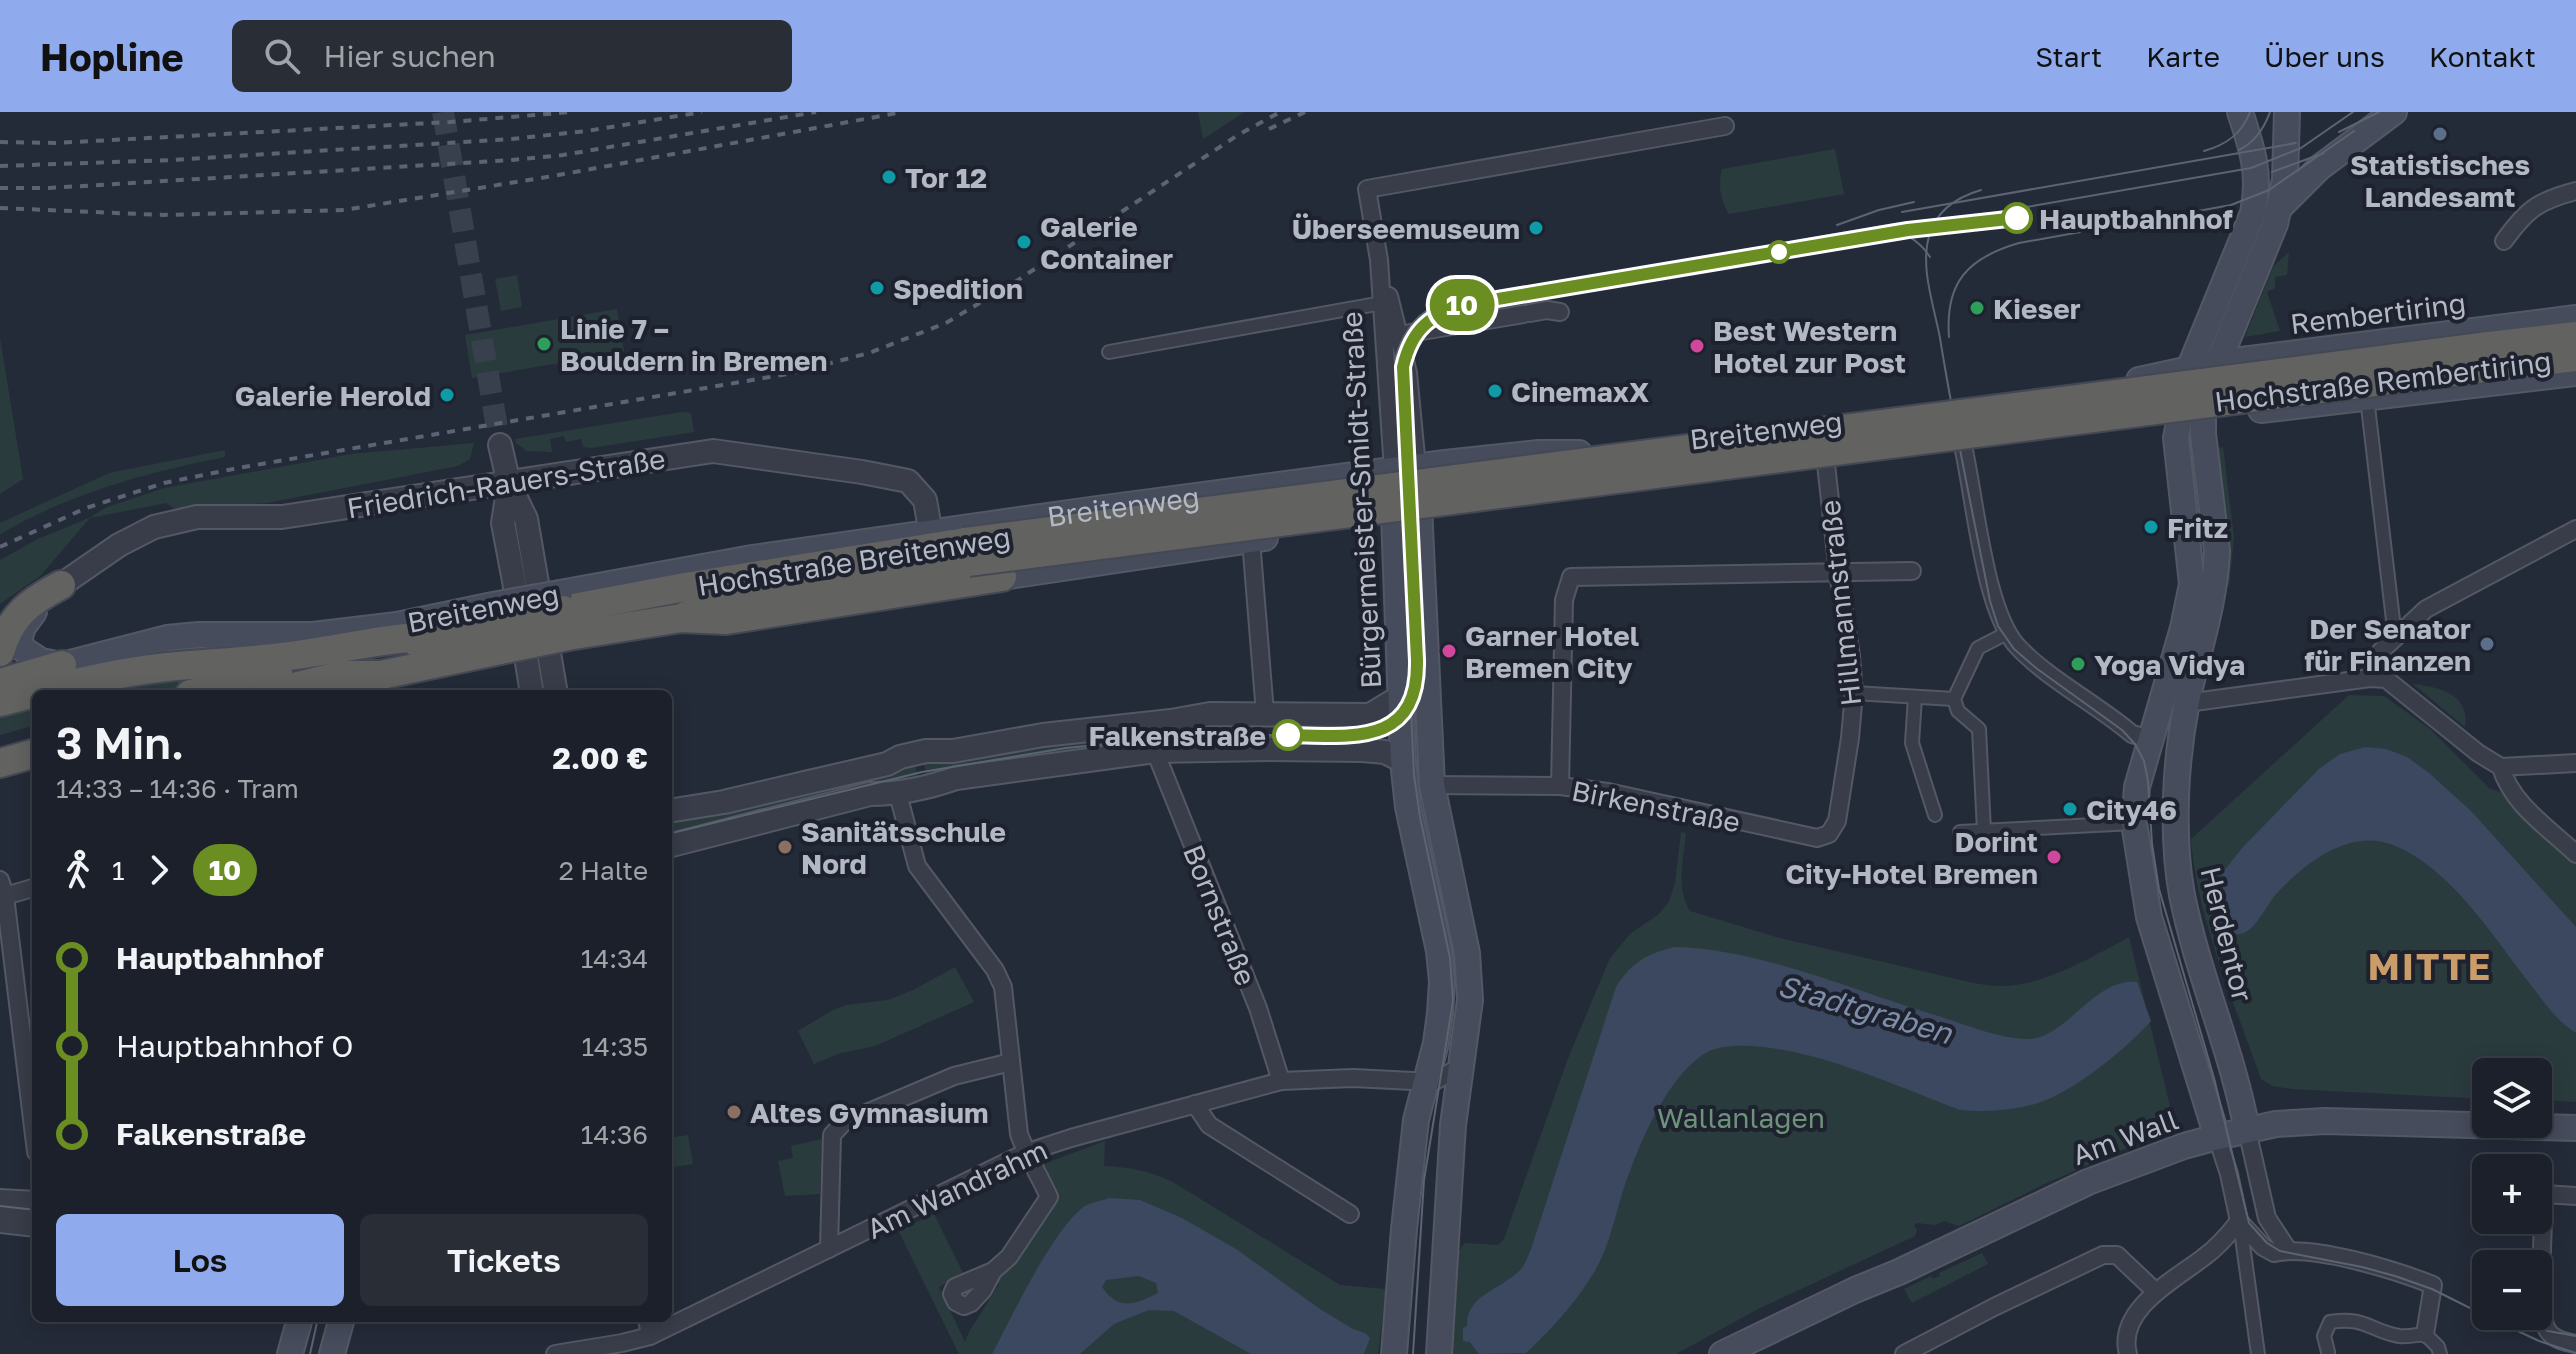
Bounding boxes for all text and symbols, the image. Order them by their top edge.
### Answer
search box [232,20,792,92]
text: Hopline [40,34,184,79]
icon: search [260,34,304,78]
text: Hier suchen [324,38,496,74]
text: Start [2035,40,2102,73]
text: Karte [2146,40,2220,73]
text: Über uns [2264,40,2385,73]
text: Kontakt [2429,40,2536,73]
marker: Statistisches Landesamt [2431,125,2449,143]
place label: Statistisches Landesamt [2350,148,2530,213]
place label: Tor 12 [905,161,987,194]
marker: Tor 12 [880,168,898,186]
place label: Hauptbahnhof [2039,202,2233,235]
marker: Hauptbahnhof [2002,203,2032,233]
place label: Galerie Container [1040,210,1173,275]
place label: Überseemuseum [1292,212,1520,245]
marker: Überseemuseum [1527,219,1545,237]
marker: Galerie Container [1015,233,1033,251]
unlabelled marker [1768,241,1790,263]
place label: Spedition [893,272,1023,305]
marker: Spedition [868,279,886,297]
line badge: 10 [1426,279,1498,331]
street label: Rembertiring [2288,286,2468,340]
text: 10 [1446,288,1478,321]
place label: Kieser [1993,292,2081,325]
marker: Kieser [1968,299,1986,317]
street label: Bürgermeister-Smidt-Straße [1335,311,1387,689]
place label: Linie 7 – Bouldern in Bremen [560,312,827,377]
place label: Best Western Hotel zur Post [1713,314,1906,379]
marker: Linie 7 – Bouldern in Bremen [535,335,553,353]
marker: Best Western Hotel zur Post [1688,337,1706,355]
street label: Hochstraße Rembertiring [2213,344,2553,418]
place label: CinemaxX [1511,375,1649,408]
place label: Galerie Herold [235,379,431,412]
marker: CinemaxX [1486,382,1504,400]
marker: Galerie Herold [438,386,456,404]
street label: Breitenweg [1688,404,1844,456]
street label: Friedrich-Rauers-Straße [345,442,667,524]
street label: Breitenweg [1045,479,1201,532]
street label: Hillmannstraße [1813,498,1867,708]
place label: Fritz [2167,511,2228,544]
marker: Fritz [2142,518,2160,536]
street label: Hochstraße Breitenweg [695,520,1013,602]
street label: Breitenweg [405,577,561,639]
place label: Der Senator für Finanzen [2304,612,2471,677]
place label: Garner Hotel Bremen City [1465,619,1639,684]
marker: Der Senator für Finanzen [2478,635,2496,653]
marker: Garner Hotel Bremen City [1440,642,1458,660]
place label: Yoga Vidya [2094,648,2245,681]
marker: Yoga Vidya [2069,655,2087,673]
text: 3 Min. [56,716,184,769]
place label: Falkenstraße [1088,719,1266,752]
marker: Falkenstraße [1273,720,1303,750]
text: 2.00 € [552,740,648,776]
text: 14:33 – 14:36 · Tram [56,773,299,804]
street label: Birkenstraße [1569,773,1743,839]
place label: City46 [2086,793,2177,826]
marker: City46 [2061,800,2079,818]
place label: Sanitätsschule Nord [801,815,1006,880]
place label: Dorint City-Hotel Bremen [1785,825,2038,890]
marker: Sanitätsschule Nord [776,838,794,856]
street label: Bornstraße [1177,840,1263,990]
icon: walk [56,848,100,892]
icon: forward [137,848,181,892]
marker: Dorint City-Hotel Bremen [2045,848,2063,866]
text: 10 [209,853,241,886]
text: 1 [112,855,125,886]
text: 2 Halte [559,855,648,886]
street label: Herdentor [2194,863,2260,1005]
text: Hauptbahnhof [116,940,323,976]
text: 14:34 [581,943,648,974]
district label: MITTE [2368,945,2492,988]
water label: Stadtgraben [1774,967,1958,1051]
text: Hauptbahnhof O [116,1028,353,1064]
text: 14:35 [581,1031,648,1062]
map controls [2472,1058,2552,1330]
button: layers [2472,1058,2552,1138]
place label: Altes Gymnasium [750,1096,988,1129]
park label: Wallanlagen [1657,1101,1825,1134]
marker: Altes Gymnasium [725,1103,743,1121]
street label: Am Wall [2068,1103,2182,1171]
text: Falkenstraße [116,1116,306,1152]
text: 14:36 [581,1119,648,1150]
street label: Am Wandrahm [862,1133,1052,1245]
button: + [2472,1154,2552,1234]
button: Los [56,1214,344,1306]
button: Tickets [360,1214,648,1306]
button: − [2472,1250,2552,1330]

